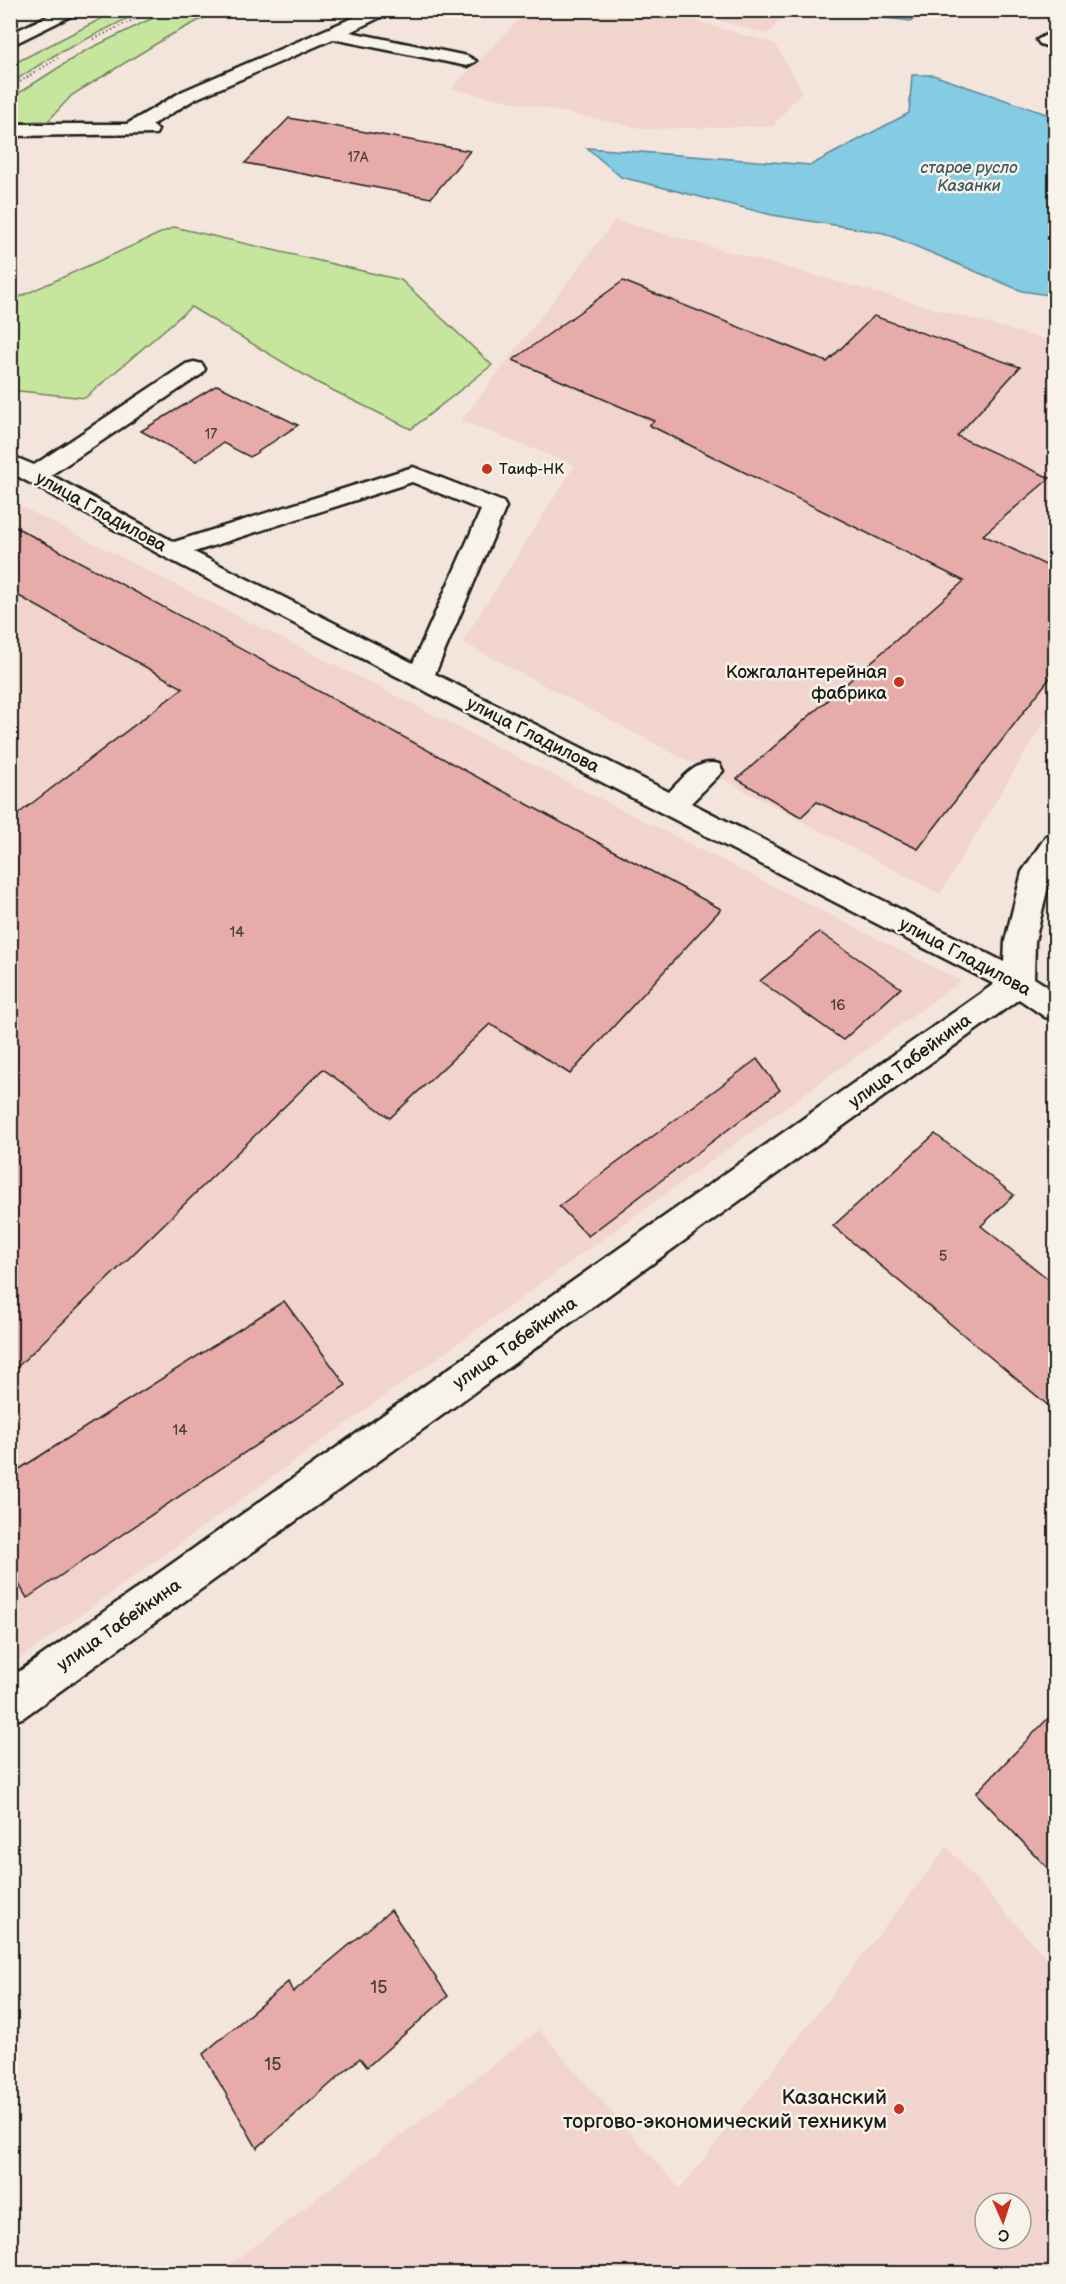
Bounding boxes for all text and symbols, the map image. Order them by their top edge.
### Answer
house number: 17А [348,149,369,166]
water label: старое русло Казанки [919,159,1018,196]
house number: 17 [205,426,217,443]
place label: Таиф-НК [499,460,564,479]
marker: Таиф-НК [480,462,494,476]
street label: улица Гладилова [32,467,170,557]
place label: Кожгалантерейная фабрика [726,662,887,704]
marker: Кожгалантерейная фабрика [892,675,906,689]
street label: улица Гладилова [463,692,603,778]
street label: улица Гладилова [896,913,1035,1001]
house number: 14 [230,923,244,942]
house number: 16 [831,996,845,1015]
street label: улица Табейкина [845,1009,976,1113]
house number: 5 [939,1247,947,1266]
street label: улица Табейкина [449,1292,581,1394]
house number: 14 [173,1421,187,1440]
street label: улица Табейкина [53,1574,185,1676]
house number: 15 [370,1977,388,1998]
house number: 15 [264,2054,282,2075]
place label: Казанский торгово-экономический техникум [563,2085,887,2134]
marker: Казанский торгово-экономический техникум [892,2102,906,2116]
north arrow [973,2191,1033,2251]
text: С [998,2225,1010,2244]

